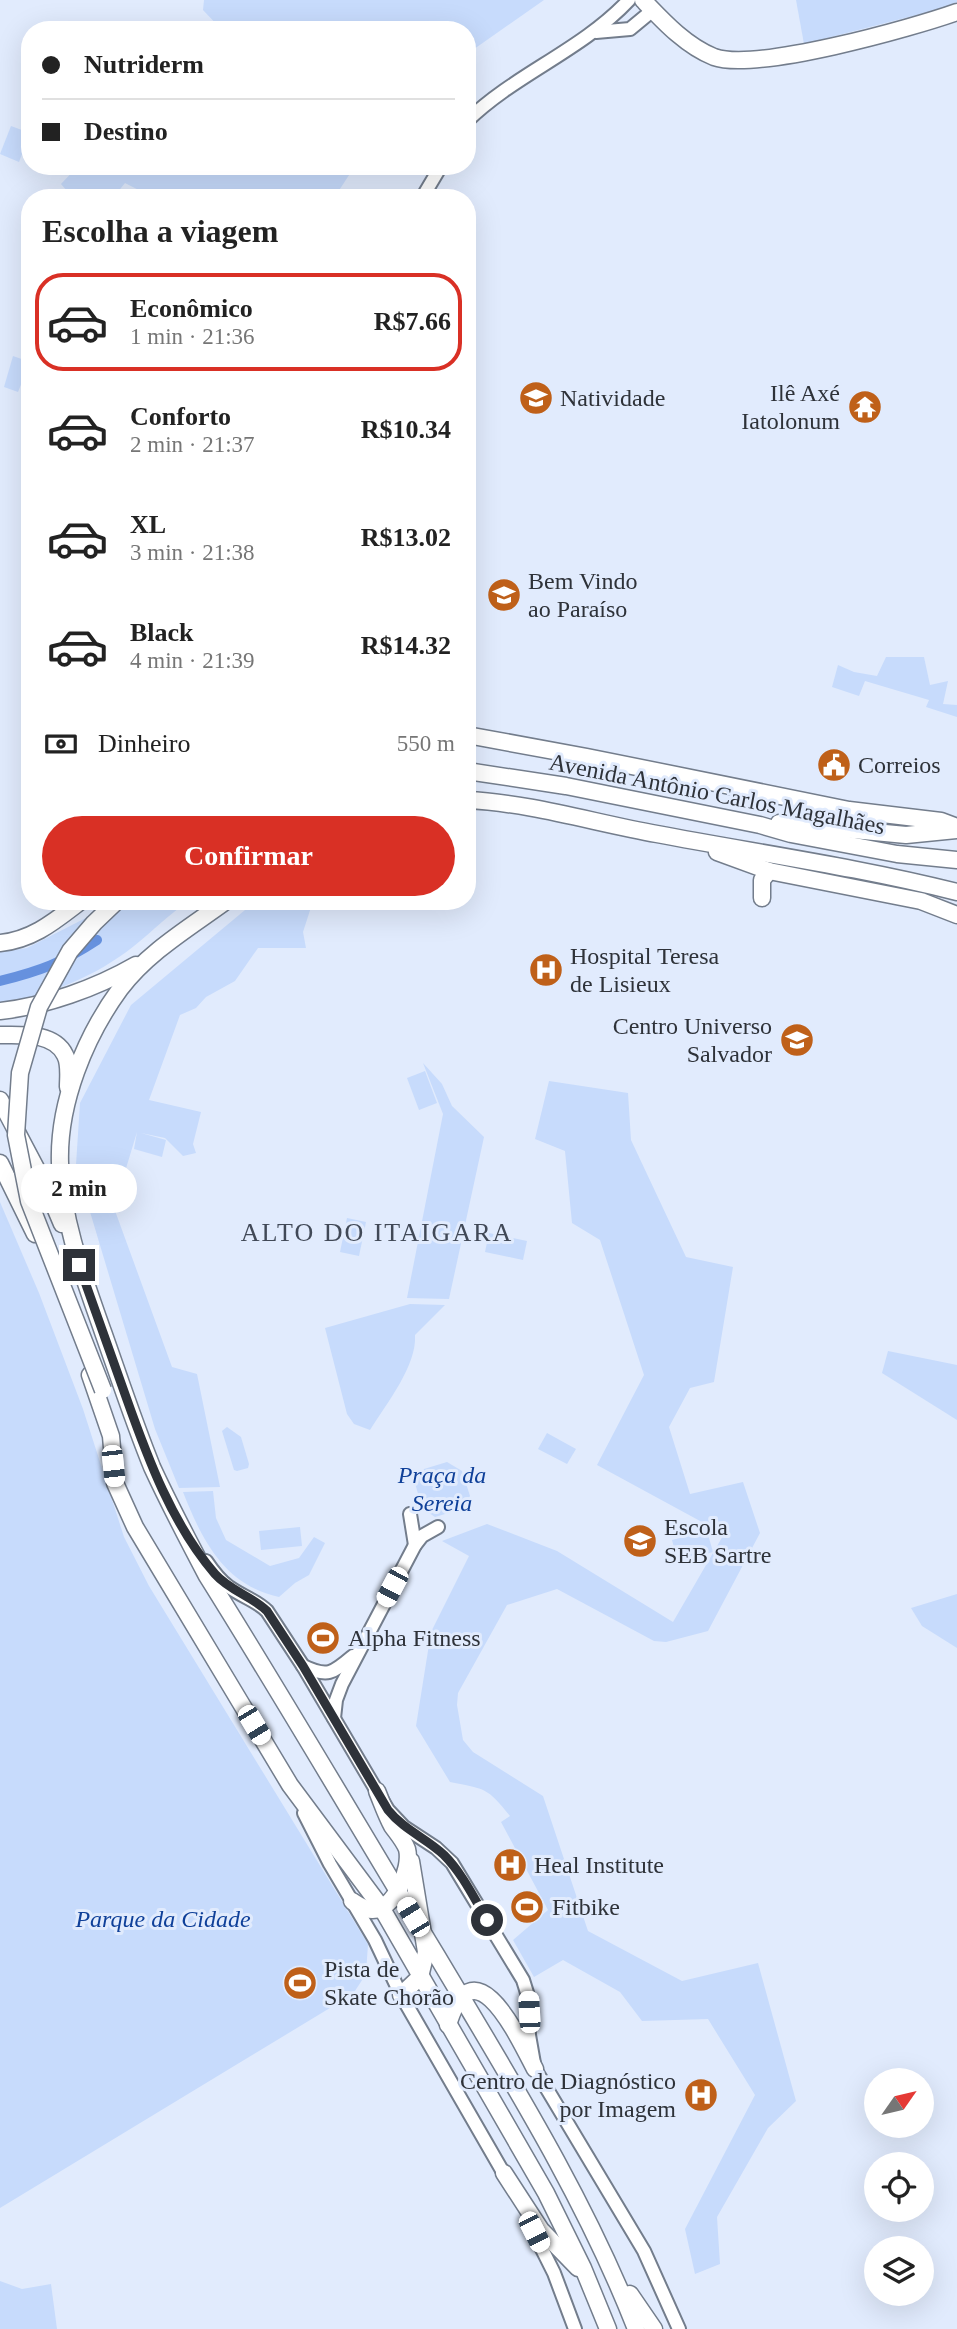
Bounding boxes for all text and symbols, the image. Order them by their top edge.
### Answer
text: Nutriderm [84,50,204,79]
text: Destino [84,117,168,146]
text: Escolha a viagem [42,213,278,249]
icon: car [46,291,109,354]
text: Econômico [130,294,253,323]
text: R$7.66 [374,307,451,336]
text: 1 min · 21:36 [130,324,255,349]
school or university icon: Natividade [517,379,555,417]
place label: Ilê Axé Iatolonum [741,380,840,434]
place label: Natividade [560,385,665,411]
temple icon: Ilê Axé Iatolonum [846,388,884,426]
icon: car [46,399,109,462]
text: Conforto [130,402,231,431]
text: R$10.34 [361,415,451,444]
text: 2 min · 21:37 [130,432,255,457]
icon: car [46,507,109,570]
text: XL [130,510,166,539]
text: R$13.02 [361,523,451,552]
text: 3 min · 21:38 [130,540,255,565]
place label: Bem Vindo ao Paraíso [528,568,637,622]
school or university icon: Bem Vindo ao Paraíso [485,576,523,614]
icon: car [46,615,109,678]
text: Black [130,618,194,647]
text: R$14.32 [361,631,451,660]
text: 4 min · 21:39 [130,648,255,673]
icon: cash [42,725,80,763]
text: Dinheiro [98,729,190,758]
text: 550 m [397,731,455,756]
public building icon: Correios [815,746,853,784]
street label: Avenida Antônio Carlos Magalhães [547,749,887,839]
place label: Correios [858,752,941,778]
button: Confirmar [42,816,455,896]
place label: Hospital Teresa de Lisieux [570,943,720,997]
hospital icon: Hospital Teresa de Lisieux [527,951,565,989]
place label: Centro Universo Salvador [613,1013,772,1067]
school or university icon: Centro Universo Salvador [778,1021,816,1059]
callout: 2 min [21,1164,137,1212]
text: 2 min [51,1176,107,1201]
district label: ALTO DO ITAIGARA [241,1218,513,1247]
route end [63,1249,95,1281]
car [101,1444,126,1488]
park label: Praça da Sereia [397,1462,486,1516]
place label: Escola SEB Sartre [664,1514,771,1568]
school or university icon: Escola SEB Sartre [621,1522,659,1560]
car [373,1564,412,1610]
sports icon: Alpha Fitness [304,1619,342,1657]
place label: Alpha Fitness [348,1625,481,1651]
car [235,1702,274,1748]
hospital icon: Heal Institute [491,1846,529,1884]
place label: Heal Institute [534,1852,664,1878]
sports icon: Fitbike [508,1888,546,1926]
car [394,1894,433,1940]
place label: Fitbike [552,1894,620,1920]
route start [471,1904,503,1936]
park label: Parque da Cidade [74,1906,251,1932]
place label: Pista de Skate Chorão [324,1956,454,2010]
sports icon: Pista de Skate Chorão [281,1964,319,2002]
car [518,1990,541,2034]
place label: Centro de Diagnóstico por Imagem [460,2068,676,2122]
north arrow [864,2068,934,2138]
map controls [864,2068,934,2306]
hospital icon: Centro de Diagnóstico por Imagem [682,2076,720,2114]
button: locate [864,2152,934,2222]
car [516,2209,553,2255]
button: layers [864,2236,934,2306]

